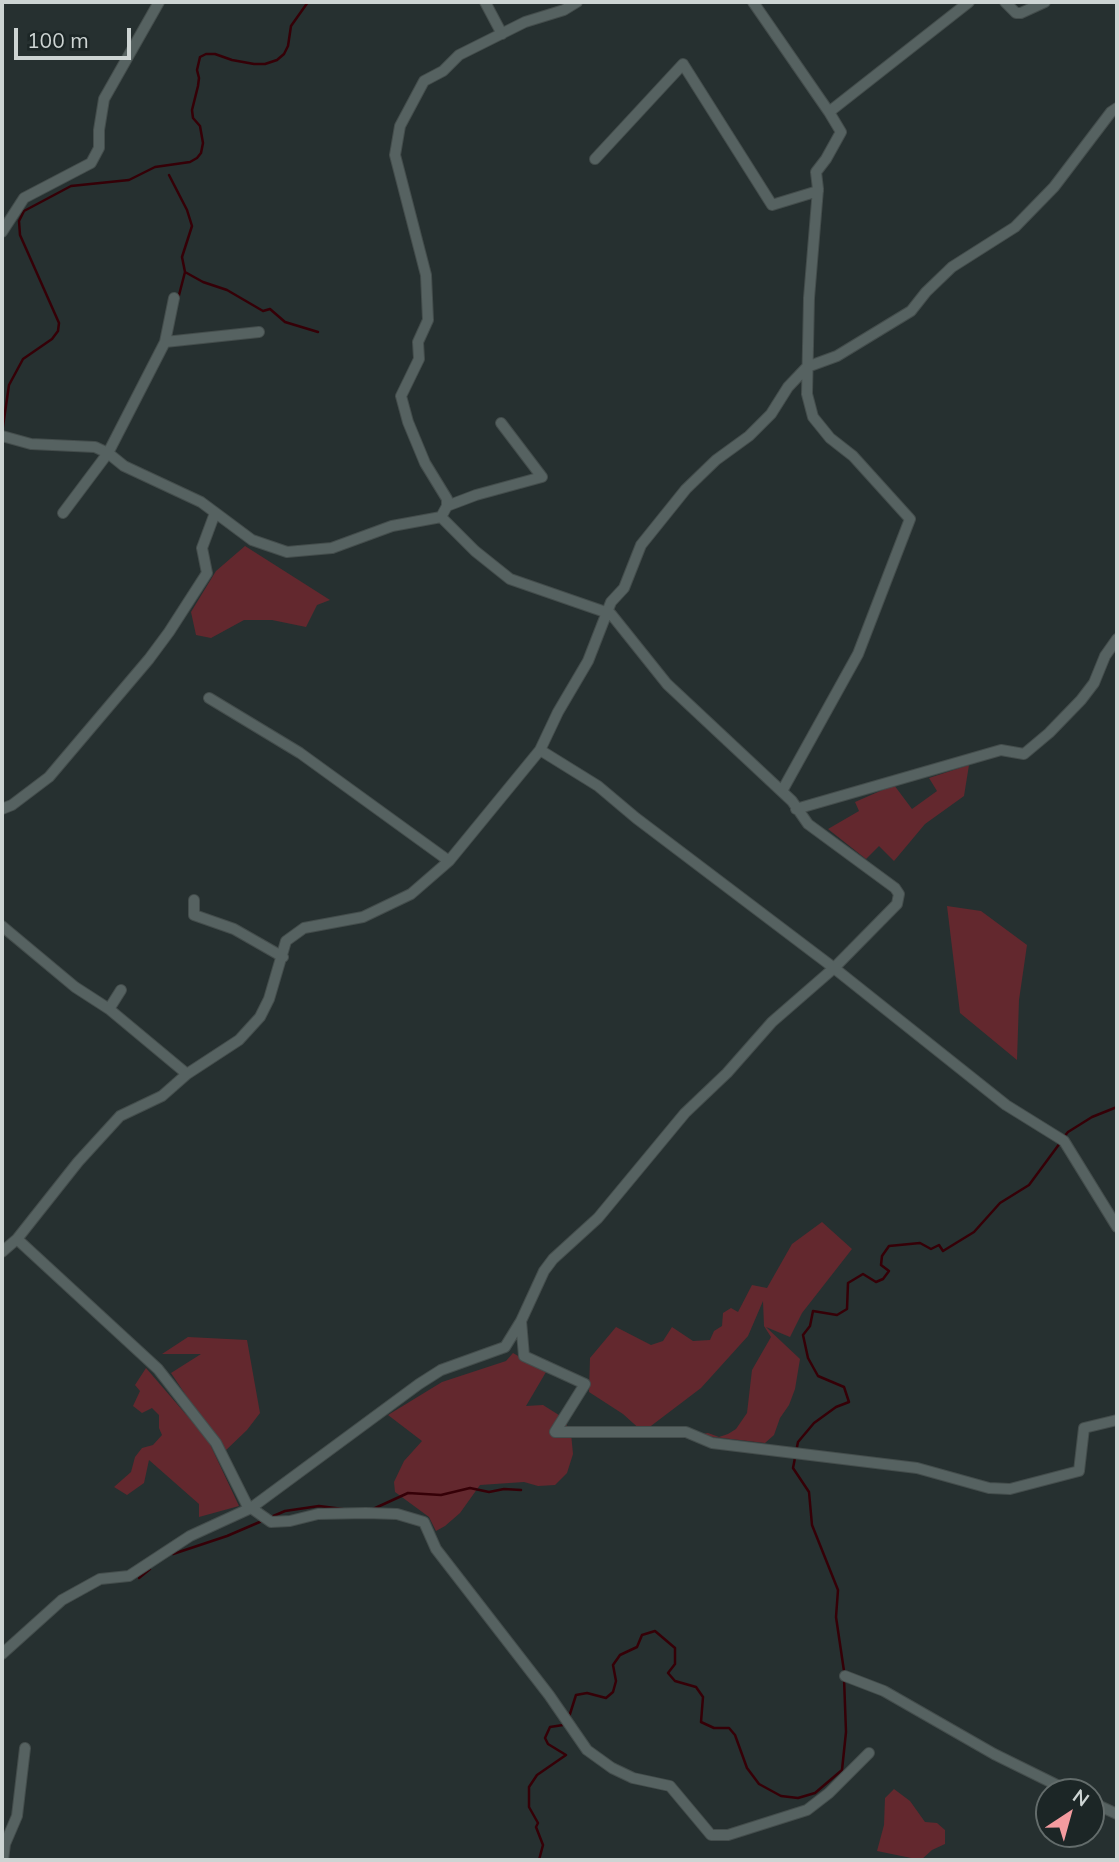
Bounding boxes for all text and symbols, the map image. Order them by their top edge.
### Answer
scale bar [18,14,135,58]
text: 100 m [27,27,89,53]
north arrow [1035,1778,1105,1848]
text: N [1068,1784,1094,1812]

